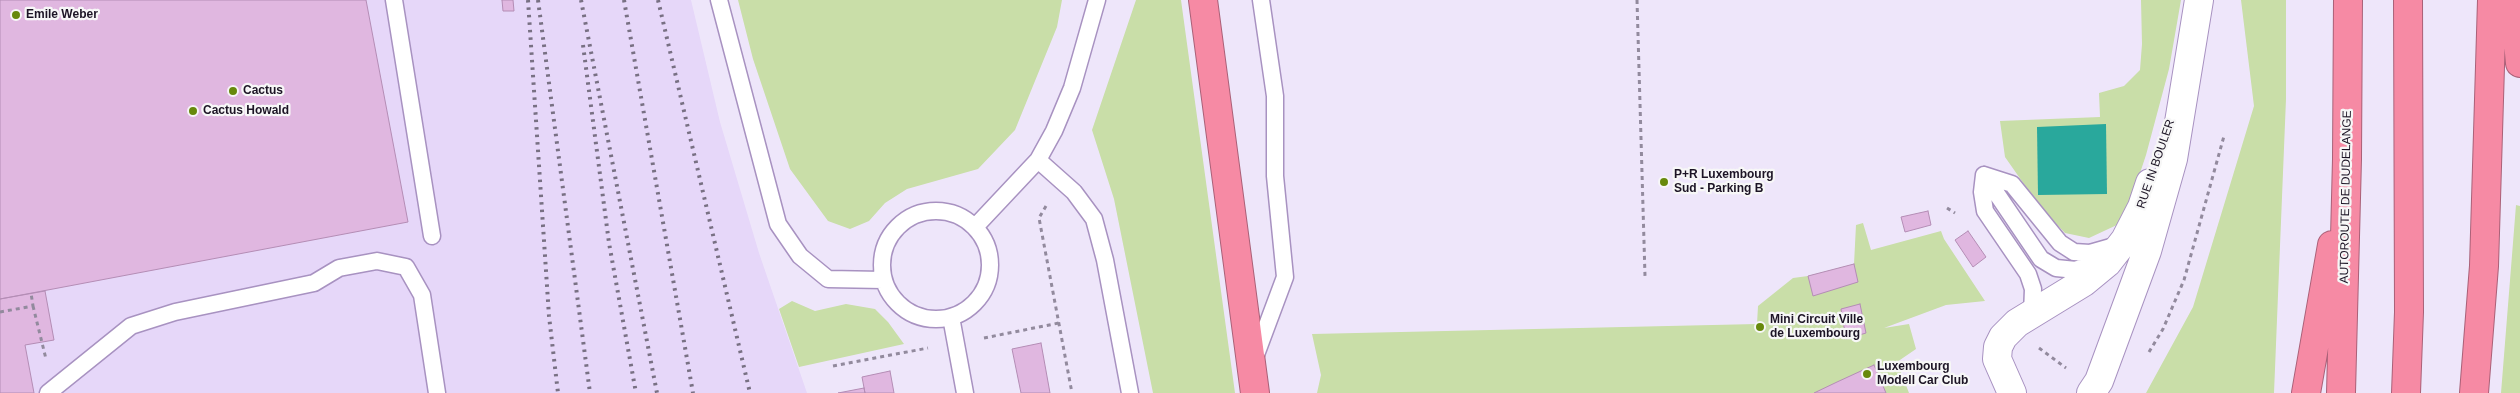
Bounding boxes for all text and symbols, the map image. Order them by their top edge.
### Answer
place label: Emile Weber [26,8,98,22]
marker: Emile Weber [10,9,22,21]
place label: Cactus [243,84,283,98]
marker: Cactus [227,85,239,97]
place label: Cactus Howald [203,104,289,118]
marker: Cactus Howald [187,105,199,117]
street label: AUTOROUTE DE DUDELANGE [2337,110,2355,284]
street label: RUE IN BOULER [2134,118,2178,210]
place label: P+R Luxembourg Sud - Parking B [1674,168,1774,196]
marker: P+R Luxembourg Sud - Parking B [1658,176,1670,188]
place label: Mini Circuit Ville de Luxembourg [1770,313,1863,341]
marker: Mini Circuit Ville de Luxembourg [1754,321,1766,333]
place label: Luxembourg Modell Car Club [1877,360,1968,388]
marker: Luxembourg Modell Car Club [1861,368,1873,380]

